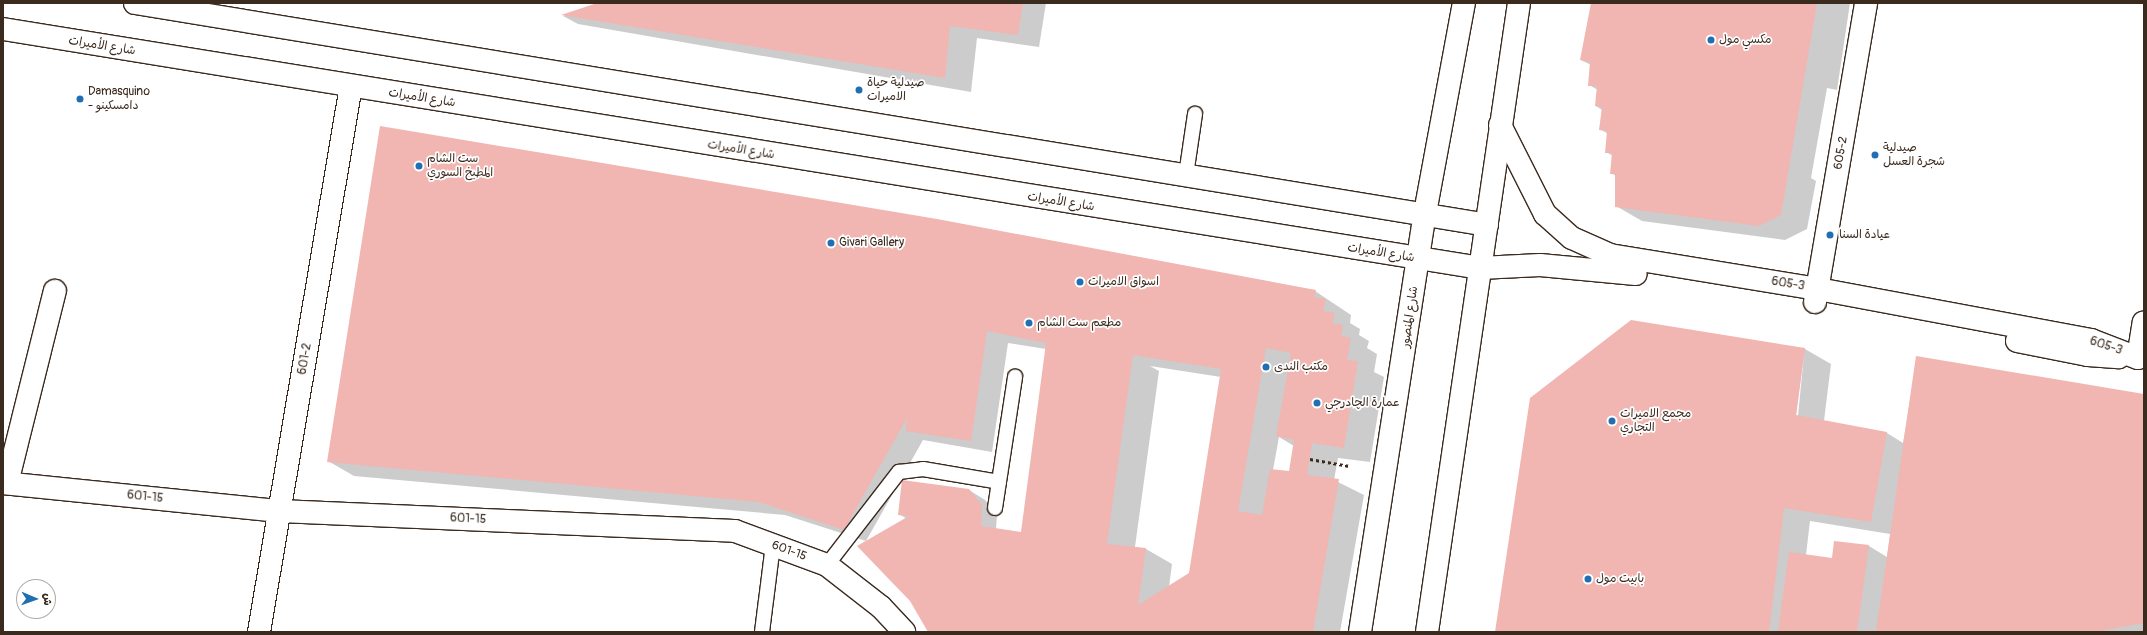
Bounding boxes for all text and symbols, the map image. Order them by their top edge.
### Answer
place label: مكسي مول [1719,33,1772,47]
street label: شارع الأميرات [67,34,137,58]
marker: مكسي مول [1706,35,1716,45]
place label: صيدلية حياة الاميرات [867,76,924,104]
place label: Damasquino - دامسكينو [88,85,150,113]
marker: صيدلية حياة الاميرات [854,85,864,95]
street label: شارع الأميرات [387,86,457,110]
marker: Damasquino - دامسكينو [75,94,85,104]
street label: 605-2 [1831,135,1851,171]
street label: شارع الأميرات [706,138,776,162]
place label: صيدلية شجرة العسل [1883,141,1945,169]
marker: صيدلية شجرة العسل [1870,150,1880,160]
place label: ست الشام المطبخ السوري [427,152,493,180]
marker: ست الشام المطبخ السوري [414,161,424,171]
street label: شارع الأميرات [1026,190,1096,214]
place label: عيادة السنا [1839,228,1890,242]
marker: عيادة السنا [1824,229,1836,241]
place label: Givari Gallery [839,236,904,250]
marker: Givari Gallery [826,238,836,248]
street label: شارع الأميرات [1346,241,1416,265]
street label: 605-3 [1770,274,1806,294]
place label: اسواق الاميرات [1088,275,1159,289]
marker: اسواق الاميرات [1075,277,1085,287]
street label: شارع المنصور [1399,285,1421,349]
place label: مطعم ست الشام [1037,316,1121,330]
marker: مطعم ست الشام [1024,318,1034,328]
street label: 605-3 [2088,334,2124,358]
street label: 601-2 [295,342,315,376]
place label: مكتب الندى [1274,360,1328,374]
marker: مكتب الندى [1261,362,1271,372]
place label: عمارة الچادرجي [1325,396,1400,410]
marker: عمارة الچادرجي [1312,398,1322,408]
place label: مجمع الاميرات التجاري [1620,407,1691,435]
marker: مجمع الاميرات التجاري [1607,416,1617,426]
street label: 601-15 [126,488,164,506]
street label: 601-15 [450,511,486,527]
street label: 601-15 [770,538,808,564]
place label: بابيت مول [1596,572,1644,586]
marker: بابيت مول [1583,574,1593,584]
north arrow [16,579,56,619]
text: ش [41,593,54,606]

